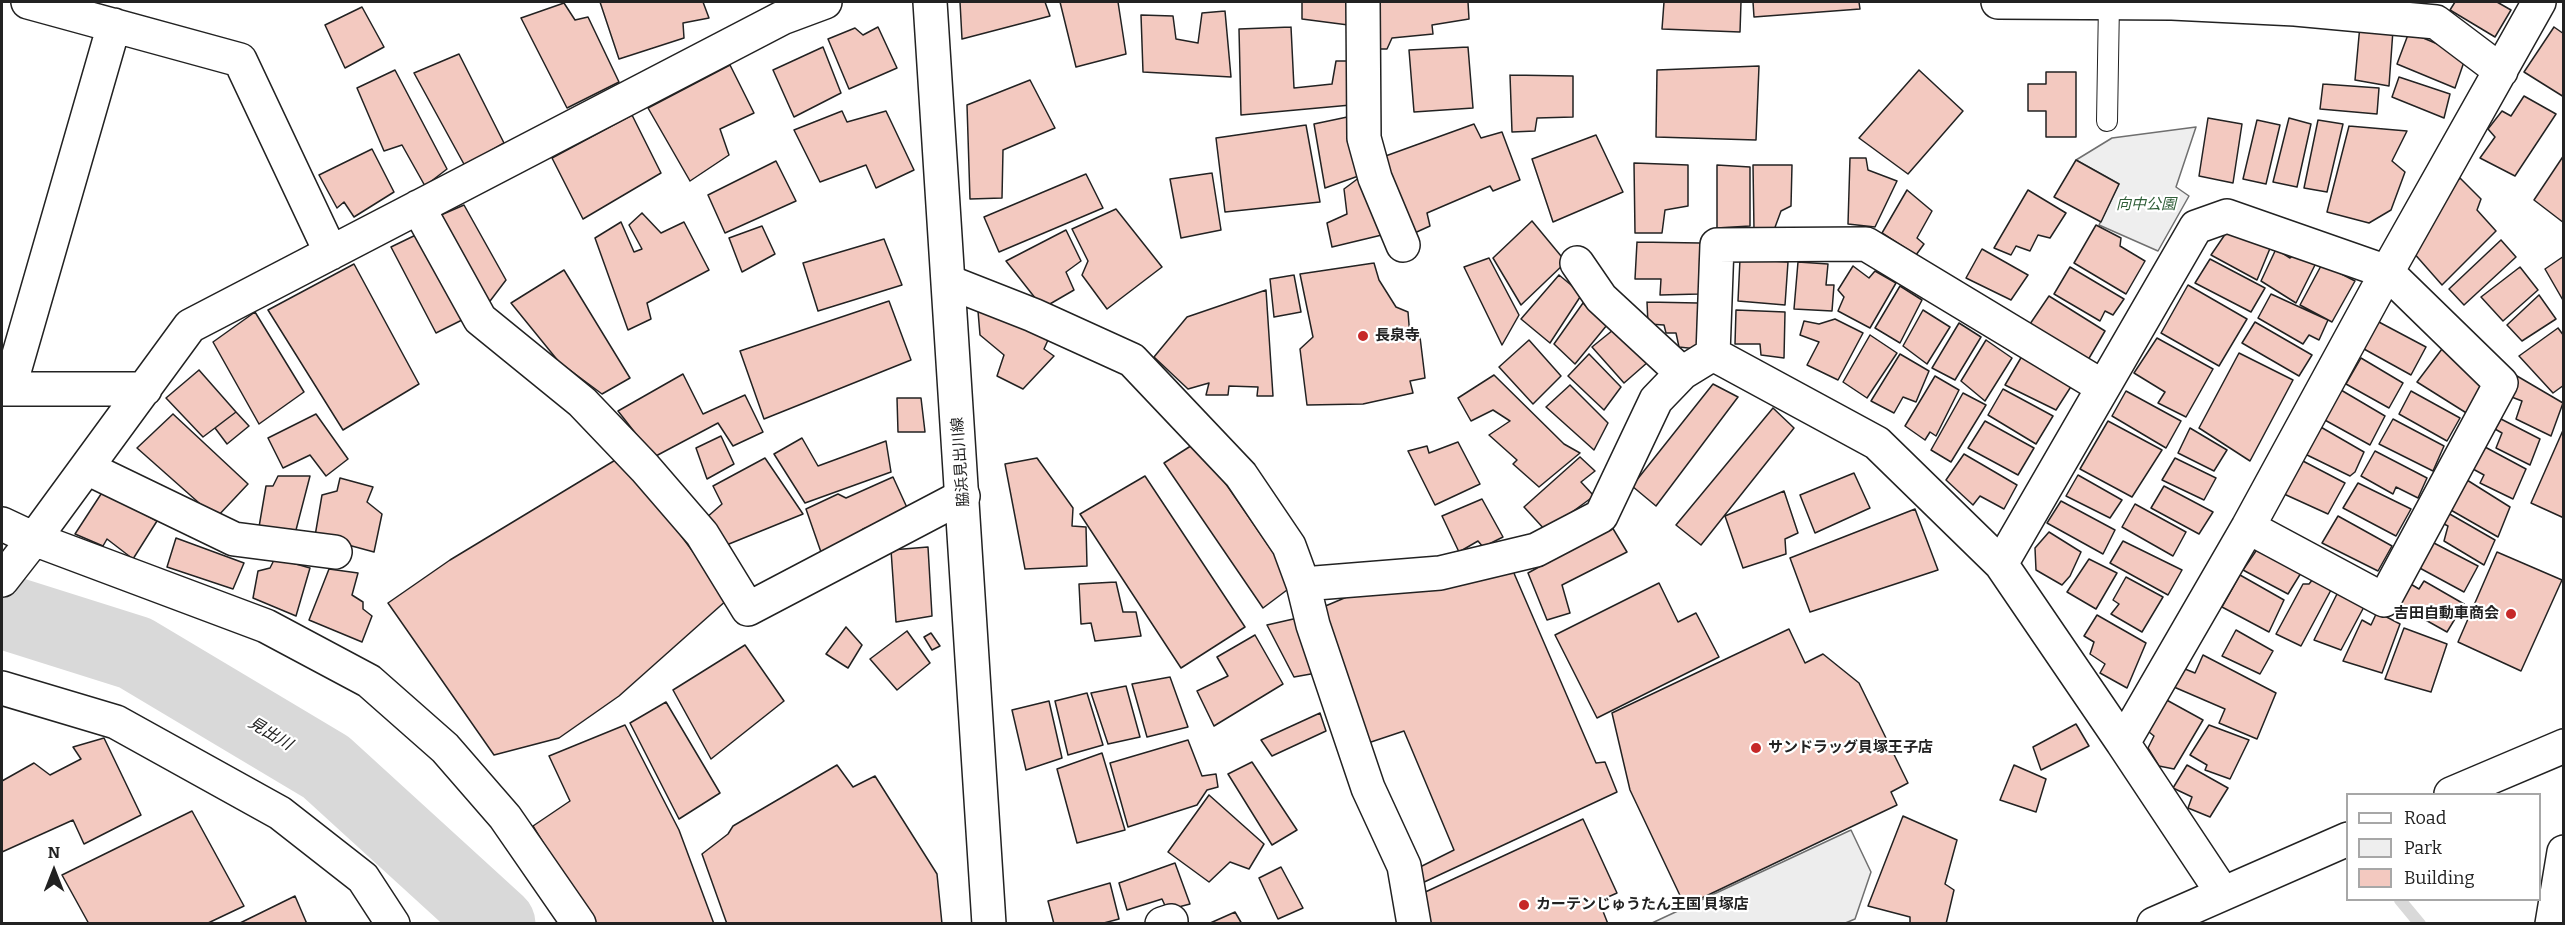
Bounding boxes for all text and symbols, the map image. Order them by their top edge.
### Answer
park label: 向中公園 [2116,196,2176,214]
place label: 長泉寺 [1375,327,1420,345]
marker: 長泉寺 [1356,329,1370,343]
street label: 脇浜見出川線 [949,416,973,508]
place label: 吉田自動車商会 [2394,605,2499,623]
marker: 吉田自動車商会 [2504,607,2518,621]
water label: 見出川 [244,713,296,755]
place label: サンドラッグ貝塚王子店 [1768,739,1933,757]
marker: サンドラッグ貝塚王子店 [1749,741,1763,755]
legend [2346,793,2541,901]
text: Road [2404,807,2446,829]
text: Park [2404,837,2442,859]
north arrow [24,841,84,901]
text: N [48,843,60,862]
text: Building [2404,867,2475,889]
place label: カーテンじゅうたん王国 貝塚店 [1536,896,1749,914]
marker: カーテンじゅうたん王国 貝塚店 [1517,898,1531,912]

